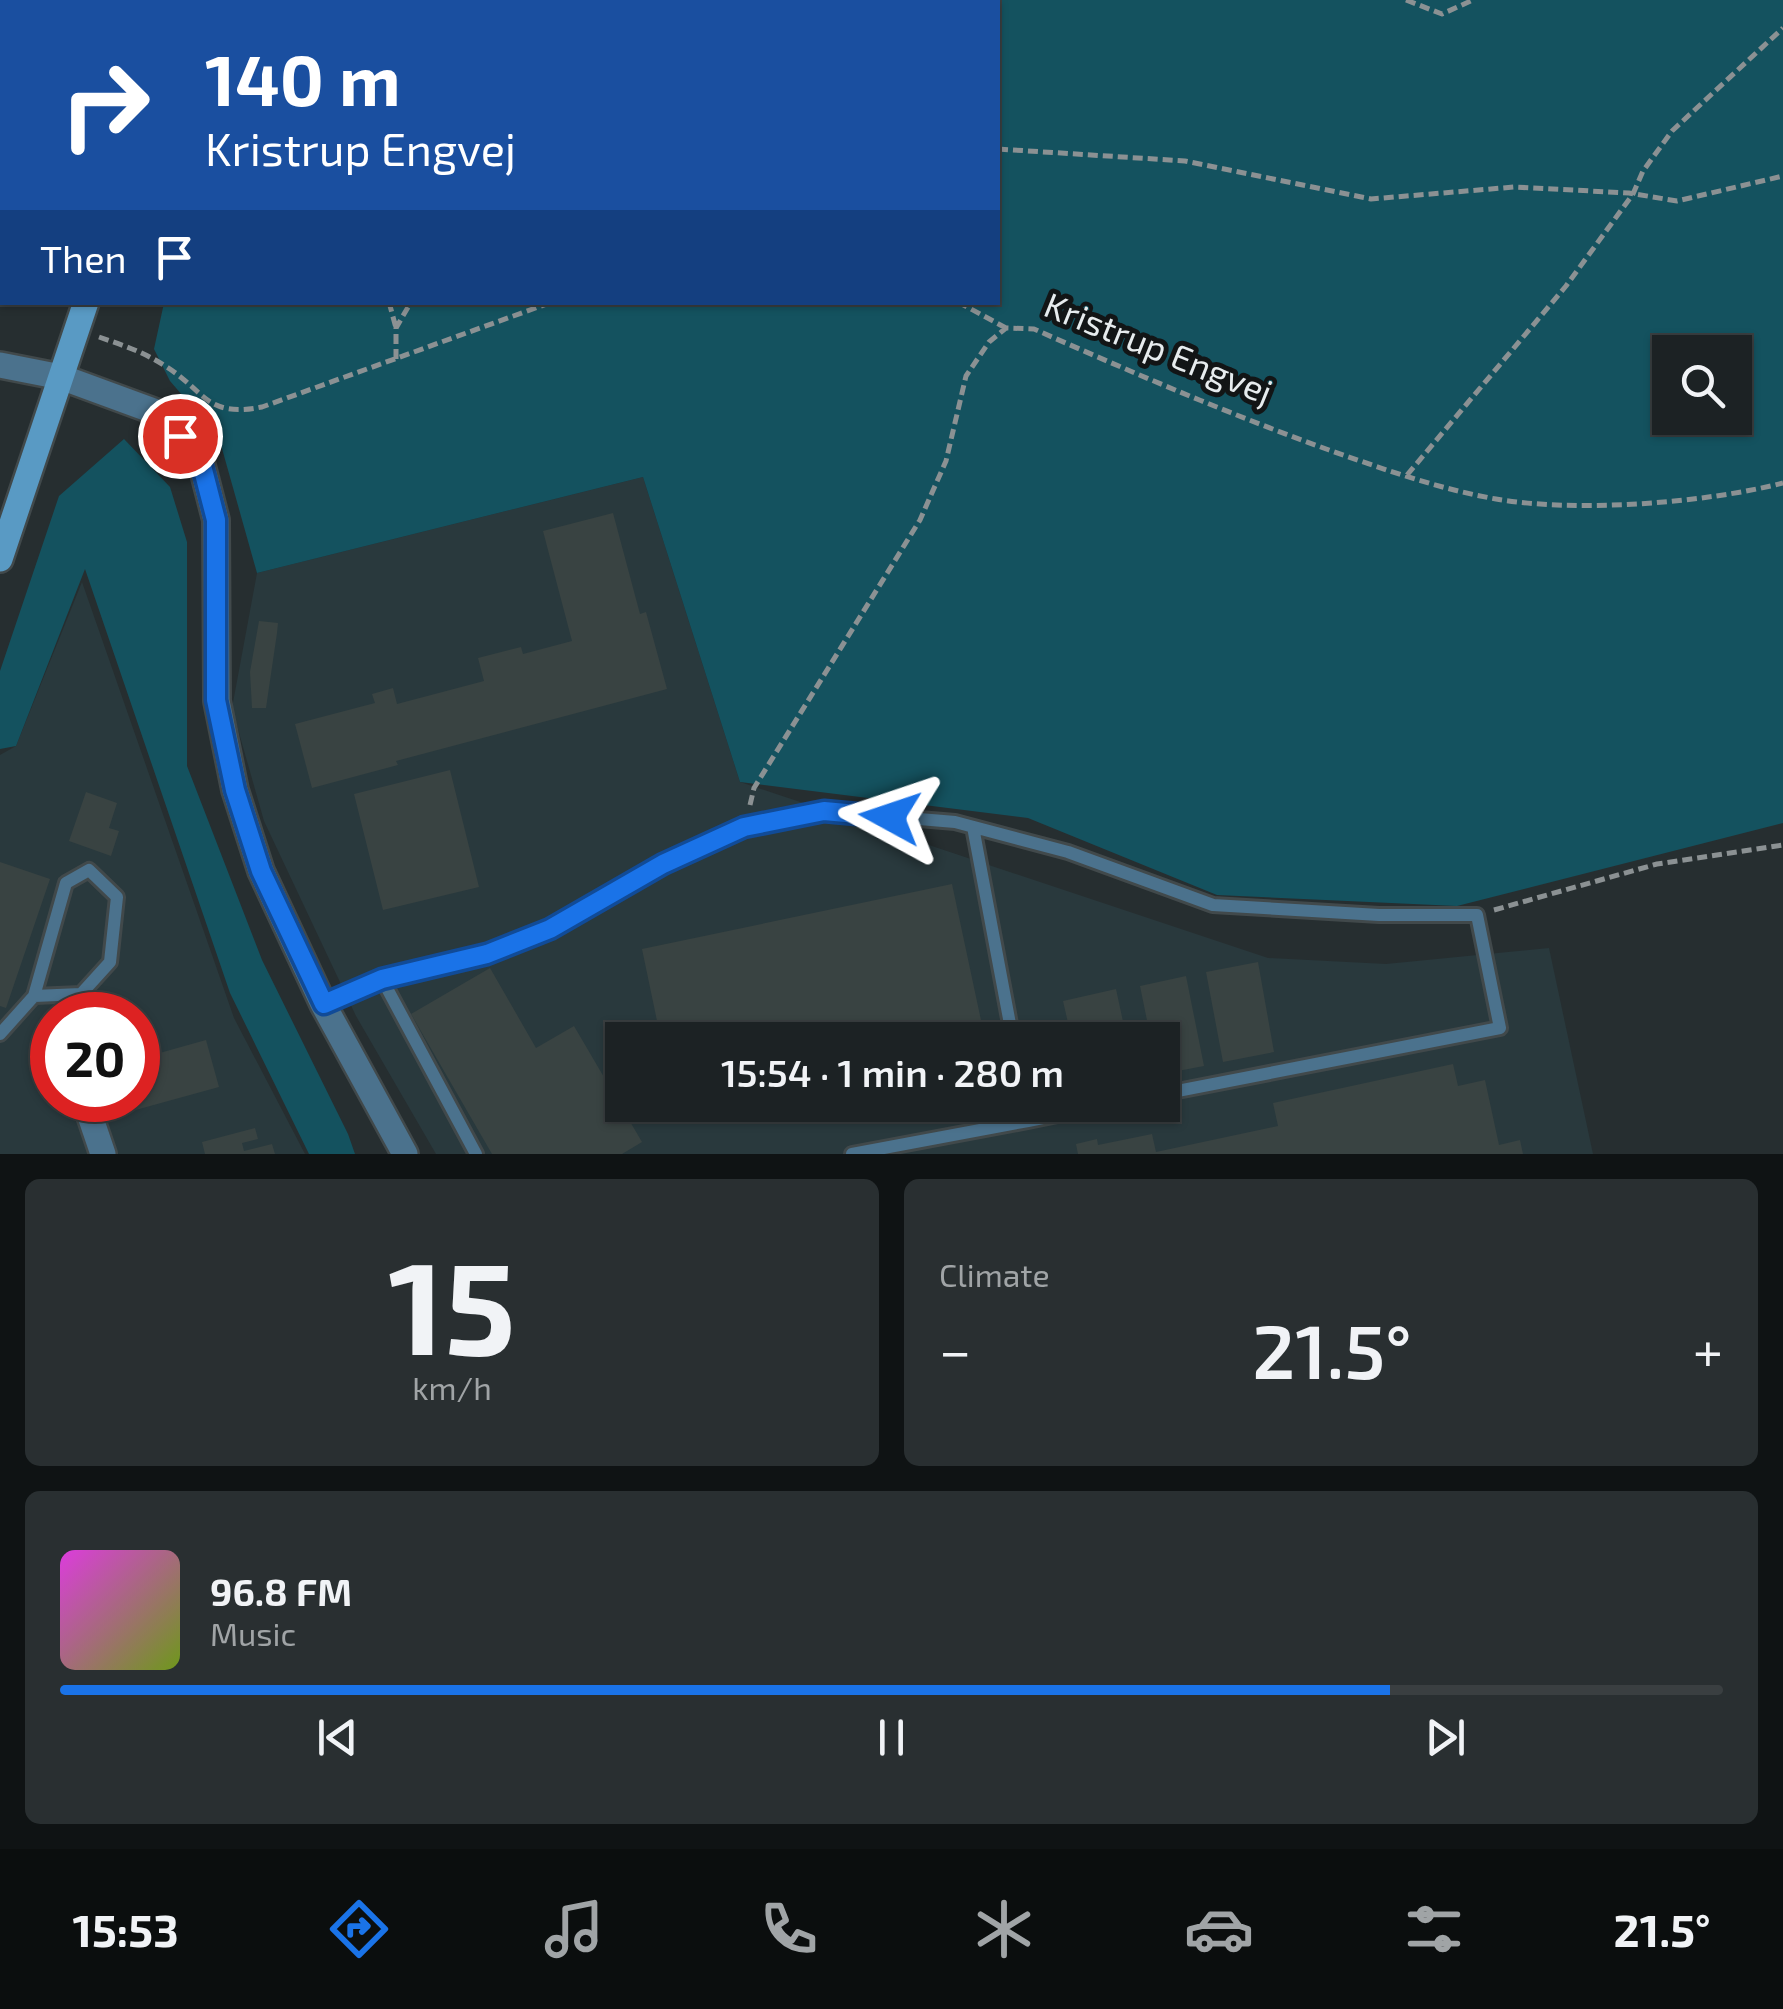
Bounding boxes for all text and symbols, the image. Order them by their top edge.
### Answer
text: 140 m [205,36,401,120]
icon: right [40,40,170,170]
text: Kristrup Engvej [205,121,516,175]
icon: arrive [147,230,202,285]
text: Then [40,235,127,281]
street label: Kristrup Engvej [1039,282,1279,412]
map controls [1652,335,1752,435]
button: search [1652,335,1752,435]
pin [138,394,223,479]
icon: arrive [153,409,208,464]
position arrow [838,765,942,869]
speed limit sign: 20 [30,992,160,1122]
text: 15:54 · 1 min · 280 m [721,1049,1064,1095]
text: 15 [388,1225,516,1381]
text: Climate [939,1255,1050,1293]
text: 21.5° [1252,1304,1412,1394]
text: − [939,1316,971,1382]
text: + [1693,1316,1723,1382]
text: km/h [412,1368,492,1406]
text: 96.8 FM [210,1568,352,1614]
text: Music [210,1614,296,1652]
icon: previous [310,1710,365,1765]
icon: pause [864,1710,919,1765]
icon: next [1418,1710,1473,1765]
icon: directions [324,1894,394,1964]
icon: music [539,1894,609,1964]
icon: phone [754,1894,824,1964]
icon: climate [969,1894,1039,1964]
icon: car [1184,1894,1254,1964]
icon: filters [1399,1894,1469,1964]
text: 15:53 [72,1902,179,1956]
text: 21.5° [1614,1902,1710,1956]

